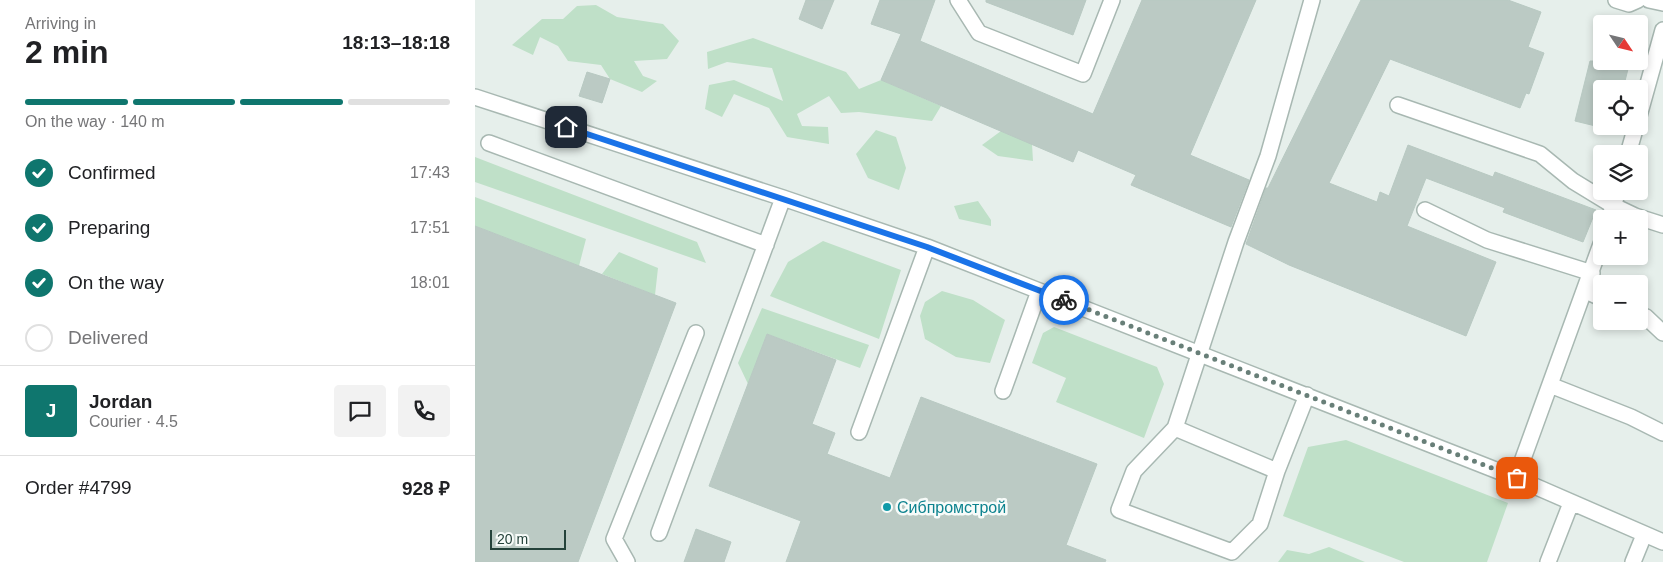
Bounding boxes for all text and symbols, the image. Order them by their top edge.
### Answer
text: Arriving in [25,15,96,32]
north arrow [1593,15,1647,70]
map controls [1593,15,1648,330]
text: 18:13–18:18 [342,32,450,53]
text: 2 min [25,34,109,70]
button: locate [1593,80,1648,135]
pin [545,106,587,148]
text: On the way · 140 m [25,113,165,130]
icon: home [552,113,580,141]
button: layers [1593,145,1648,200]
icon: check [25,159,53,187]
text: Confirmed [68,162,156,183]
text: 17:43 [410,164,450,181]
button: + [1593,210,1648,265]
icon: check [25,214,53,242]
text: Preparing [68,217,150,238]
text: 17:51 [410,219,450,236]
icon: check [25,269,53,297]
text: On the way [68,272,164,293]
text: 18:01 [410,274,450,291]
courier [1039,275,1089,325]
button: − [1593,275,1648,330]
icon: bike [1050,286,1078,314]
text: Delivered [68,327,148,348]
button: chat [334,385,386,437]
button: phone [398,385,450,437]
text: Jordan [89,391,152,412]
text: J [46,400,56,421]
text: Courier · 4.5 [89,413,178,430]
pin [1496,457,1538,499]
icon: bag [1503,464,1531,492]
text: Order #4799 [25,477,132,498]
text: 928 ₽ [402,478,450,499]
place label: Сибпромстрой [897,499,1006,516]
marker: Сибпромстрой [881,501,893,513]
scale bar [490,527,566,550]
text: 20 m [497,531,528,547]

